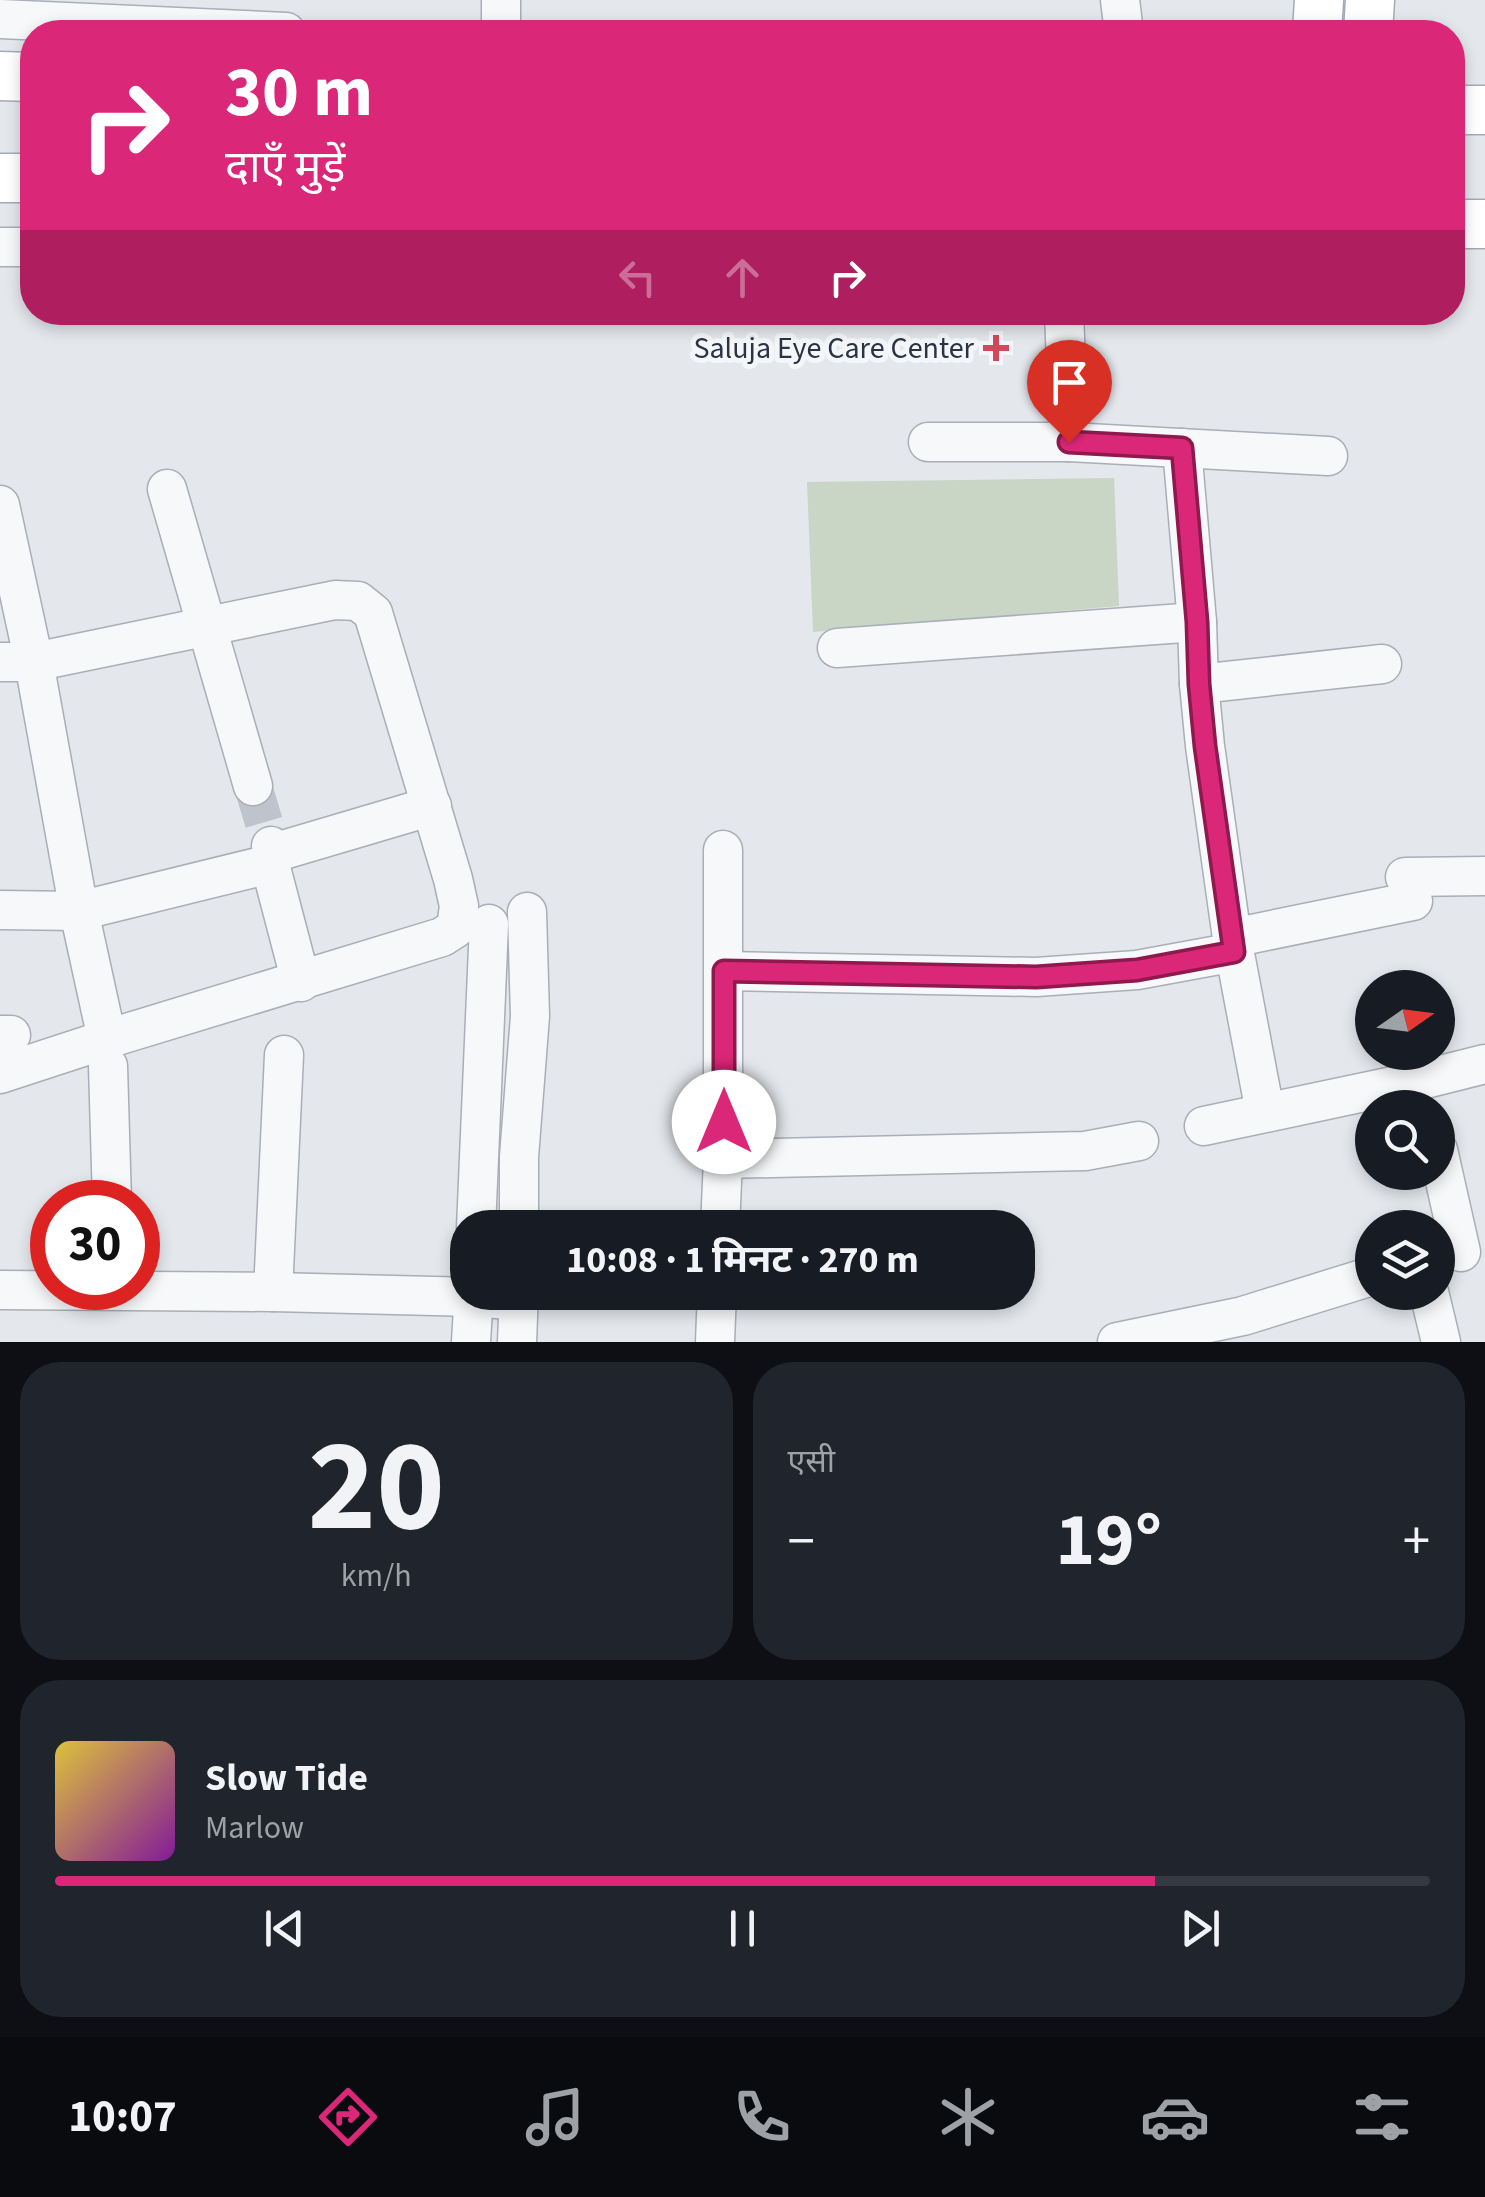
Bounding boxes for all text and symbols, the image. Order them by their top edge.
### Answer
text: 30 m [225,43,373,143]
icon: right [60,60,190,190]
text: दाएँ मुड़ें [225,136,345,200]
icon: left [610,250,665,305]
icon: ahead [715,250,770,305]
icon: right [820,250,875,305]
place label: Saluja Eye Care Center [693,327,975,370]
marker: Saluja Eye Care Center [983,335,1009,361]
pin [1027,340,1112,443]
icon: arrive [1042,355,1097,410]
north arrow [1355,970,1455,1070]
map controls [1355,970,1455,1310]
position arrow [672,1070,776,1174]
button: search [1355,1090,1455,1190]
speed limit sign: 30 [30,1180,160,1310]
button: layers [1355,1210,1455,1310]
text: 10:08 · 1 मिनट · 270 m [566,1233,919,1287]
text: 20 [308,1395,445,1580]
text: एसी [788,1439,835,1485]
text: 19° [1055,1487,1162,1594]
text: − [788,1503,815,1581]
text: + [1403,1503,1430,1581]
text: km/h [341,1553,412,1599]
text: Slow Tide [205,1751,368,1805]
text: Marlow [205,1805,304,1851]
icon: previous [257,1901,312,1956]
icon: pause [715,1901,770,1956]
icon: next [1173,1901,1228,1956]
icon: directions [313,2082,383,2152]
icon: music [520,2082,590,2152]
icon: phone [727,2082,797,2152]
icon: climate [933,2082,1003,2152]
icon: car [1140,2082,1210,2152]
icon: filters [1347,2082,1417,2152]
text: 10:07 [68,2085,177,2149]

